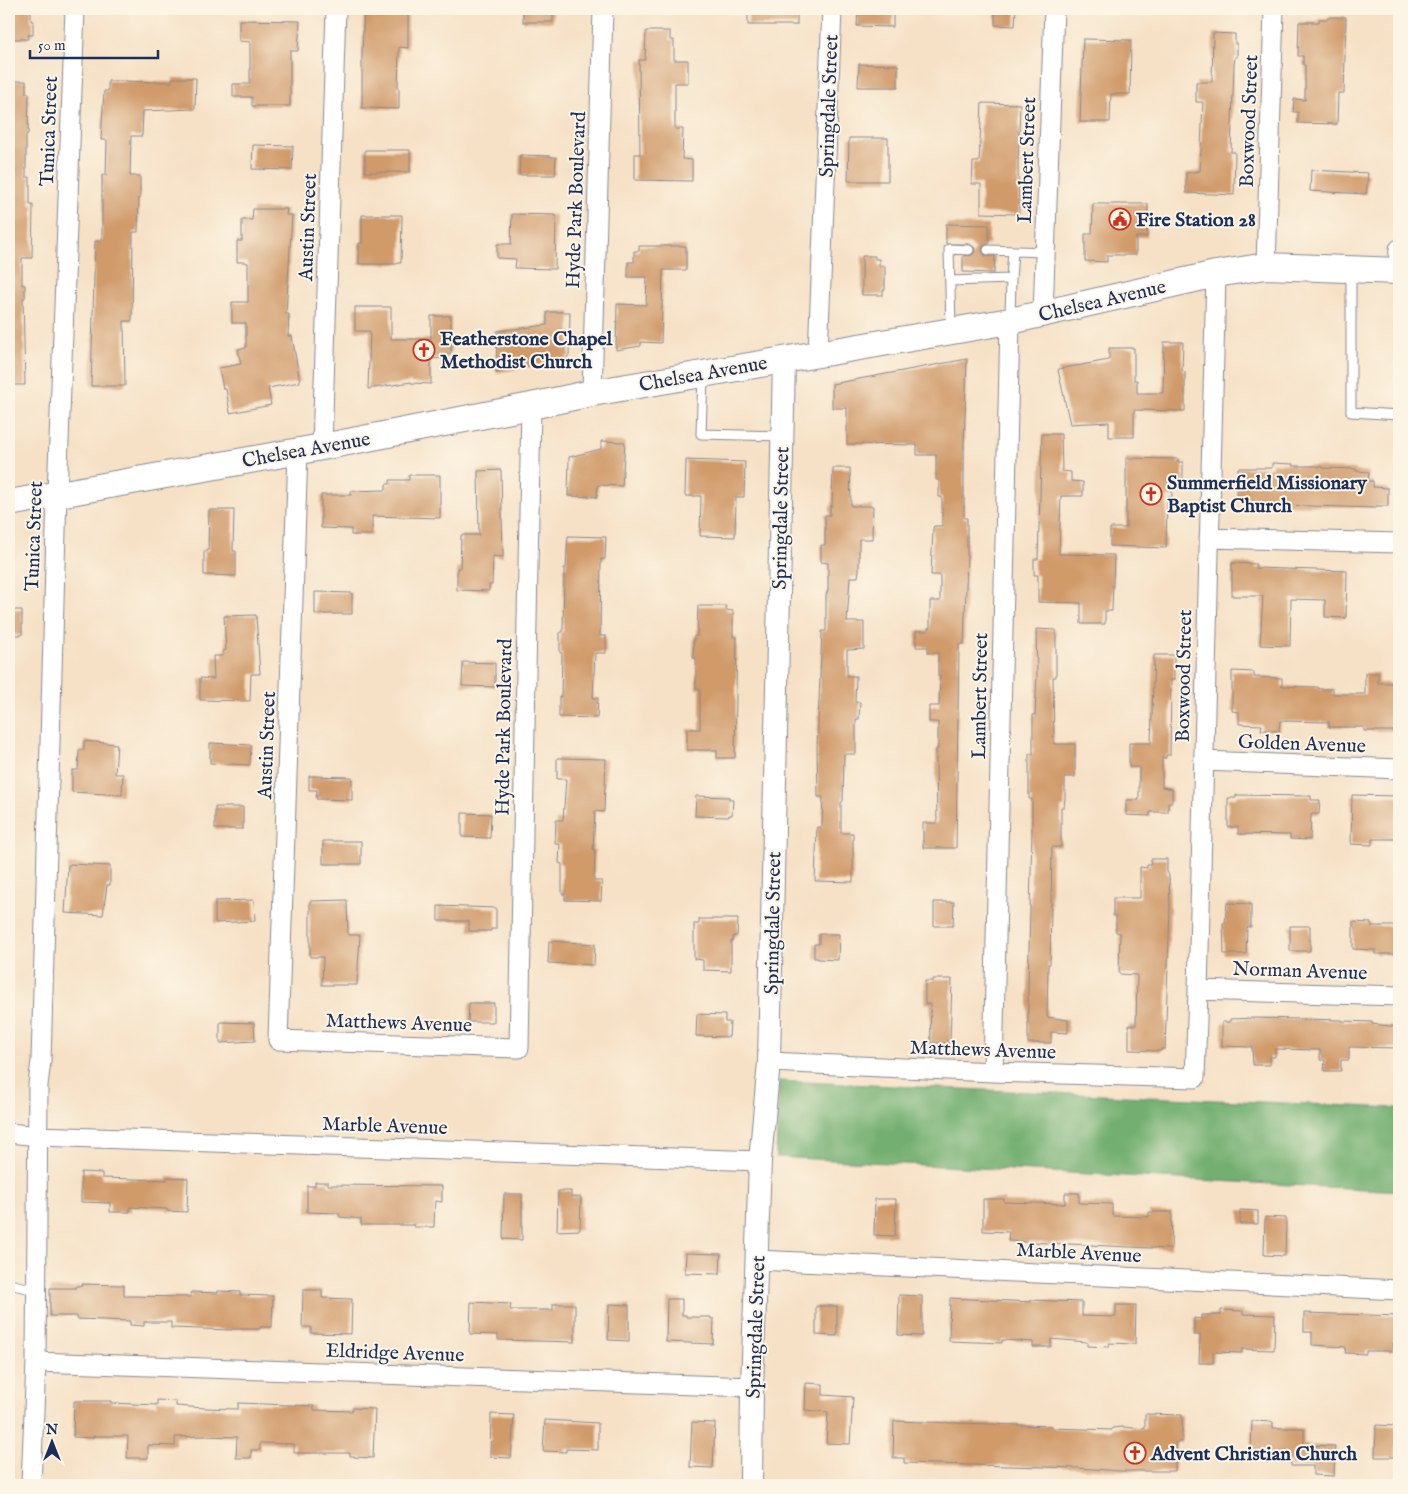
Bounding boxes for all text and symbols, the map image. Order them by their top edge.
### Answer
scale bar [30,28,158,60]
street label: Springdale Street [815,34,844,178]
text: 50 m [38,36,66,55]
street label: Boxwood Street [1235,54,1264,188]
street label: Tunica Street [35,75,64,187]
street label: Lambert Street [1013,96,1042,224]
street label: Hyde Park Boulevard [561,111,592,289]
street label: Austin Street [294,173,323,282]
public building icon: Fire Station 28 [1108,207,1132,231]
place label: Fire Station 28 [1136,208,1256,233]
street label: Chelsea Avenue [1036,275,1168,328]
place label: Featherstone Chapel Methodist Church [440,327,613,375]
church icon: Featherstone Chapel Methodist Church [412,338,436,362]
street label: Chelsea Avenue [637,351,769,398]
street label: Chelsea Avenue [240,427,372,474]
street label: Springdale Street [768,446,795,590]
place label: Summerfield Missionary Baptist Church [1167,471,1368,519]
street label: Tunica Street [20,480,49,592]
church icon: Summerfield Missionary Baptist Church [1139,482,1163,506]
street label: Boxwood Street [1171,609,1198,743]
street label: Lambert Street [967,633,994,759]
street label: Hyde Park Boulevard [490,638,519,816]
street label: Austin Street [253,691,282,800]
street label: Golden Avenue [1238,730,1366,759]
street label: Springdale Street [760,851,787,995]
street label: Norman Avenue [1232,957,1368,986]
street label: Matthews Avenue [325,1008,473,1039]
street label: Matthews Avenue [909,1035,1057,1066]
street label: Marble Avenue [322,1112,448,1141]
street label: Marble Avenue [1016,1238,1142,1269]
street label: Springdale Street [742,1255,771,1399]
street label: Eldridge Avenue [325,1339,465,1368]
north arrow [28,1416,78,1466]
text: N [45,1421,58,1439]
church icon: Advent Christian Church [1123,1441,1147,1465]
place label: Advent Christian Church [1150,1442,1357,1467]

